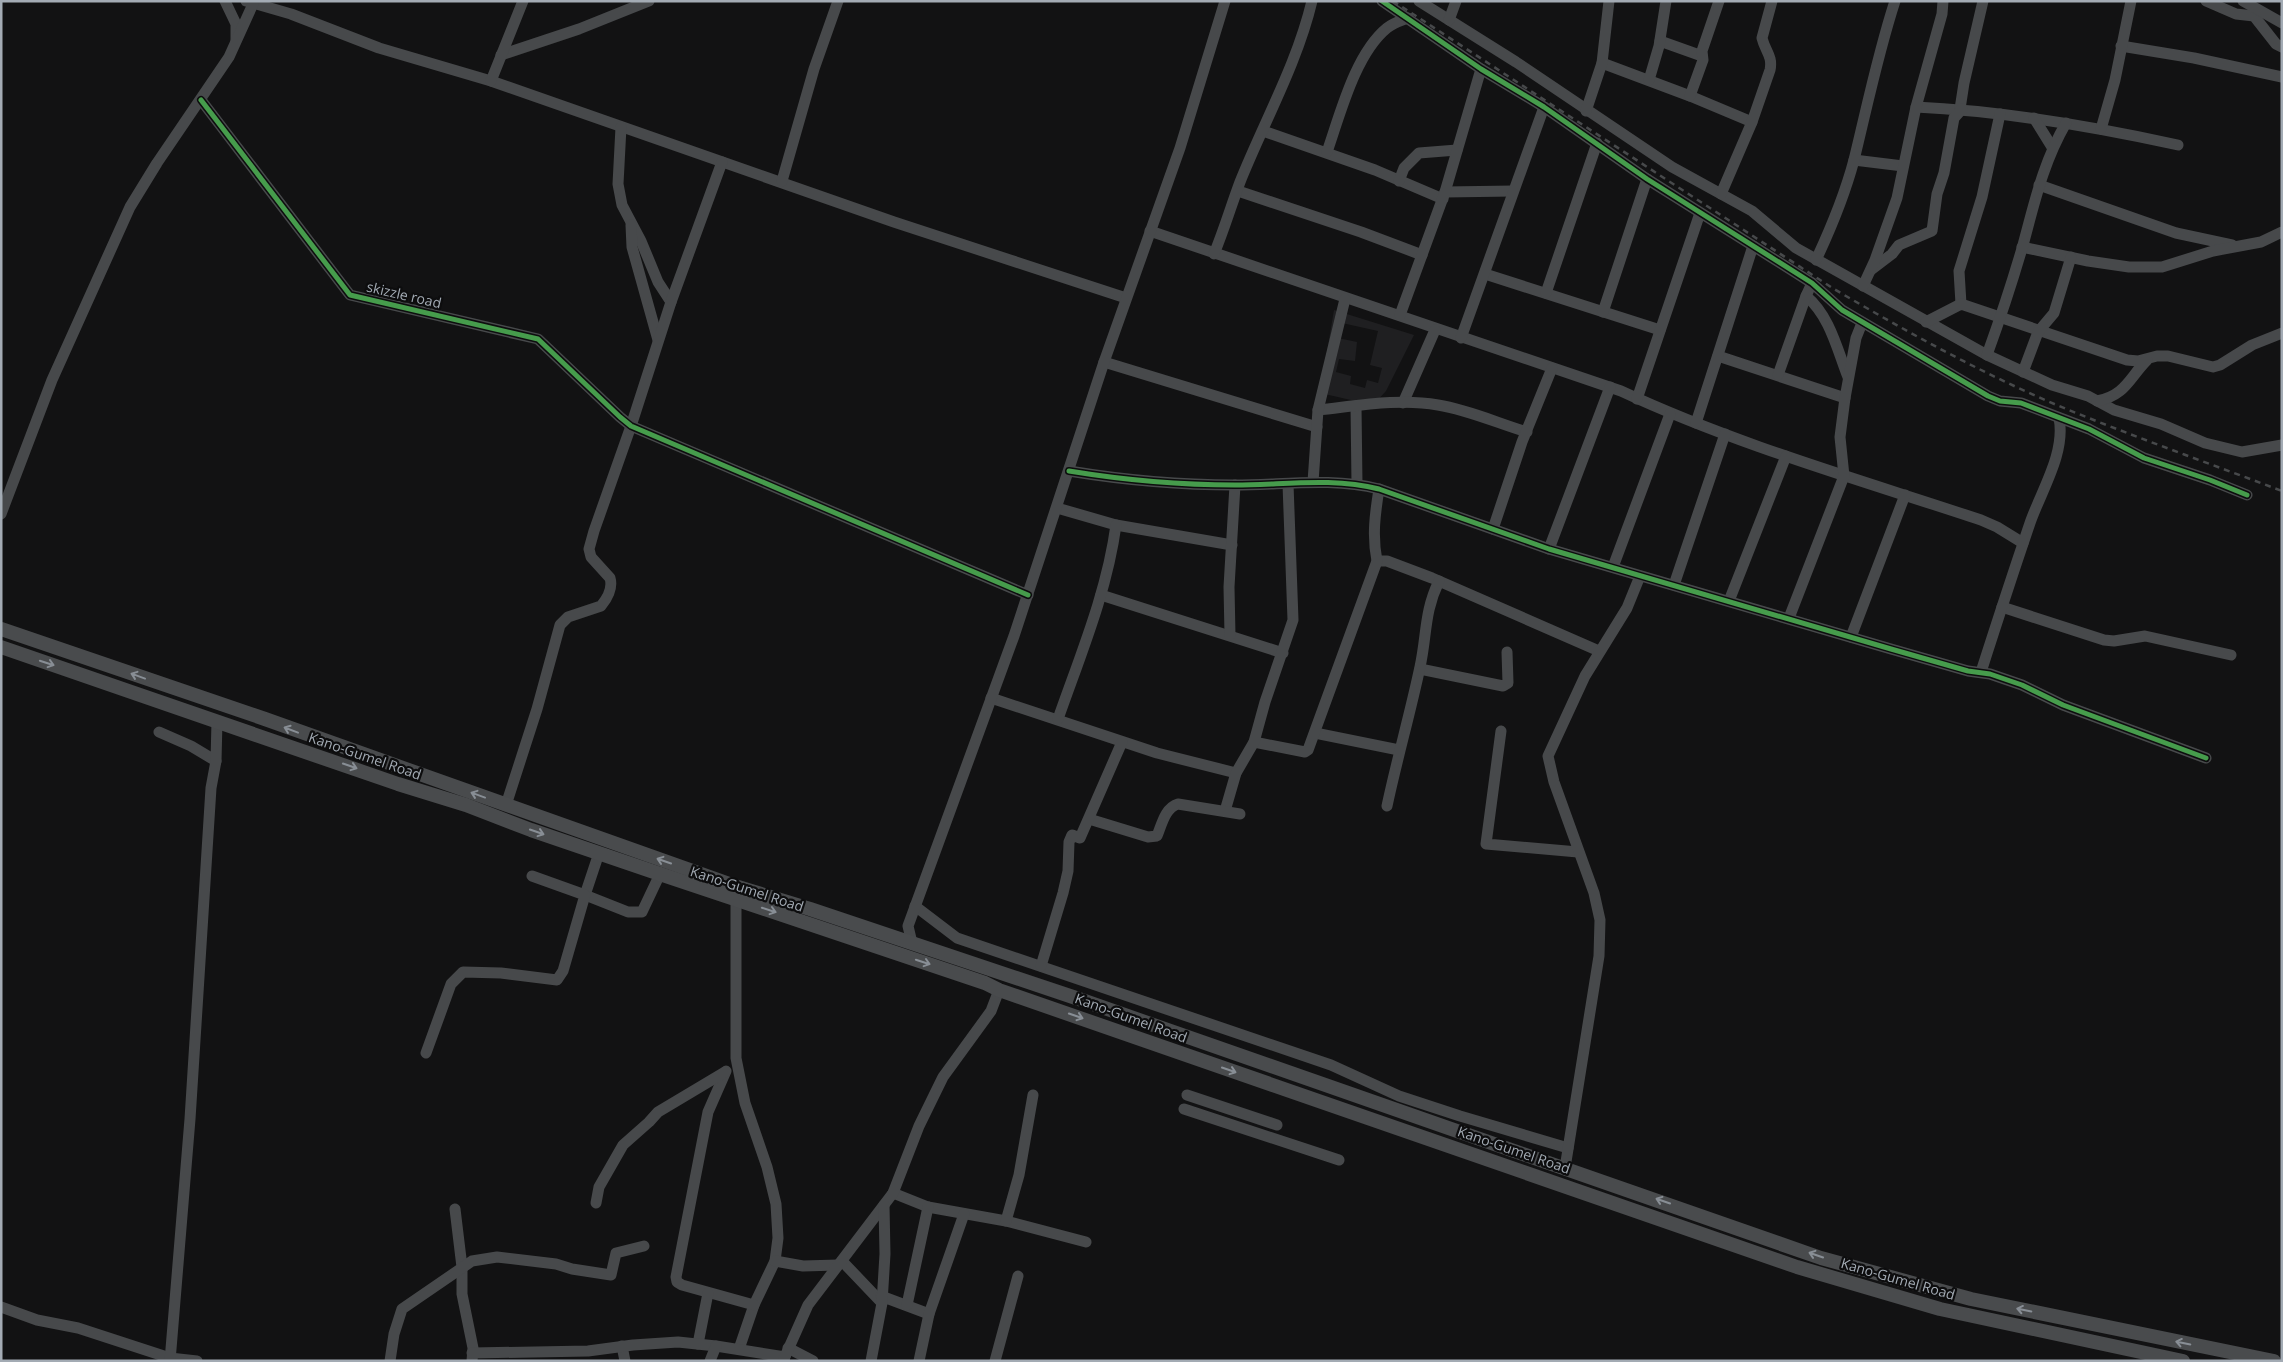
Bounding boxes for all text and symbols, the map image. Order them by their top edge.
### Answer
street label: skizzle road [365,277,443,312]
one-way arrow [39,659,55,668]
one-way arrow [131,671,146,680]
one-way arrow [284,724,299,734]
street label: Kano-Gumel Road [306,727,424,784]
one-way arrow [342,762,358,771]
one-way arrow [470,790,486,799]
one-way arrow [528,827,544,837]
one-way arrow [657,856,672,865]
street label: Kano-Gumel Road [688,861,806,916]
one-way arrow [760,906,776,916]
one-way arrow [914,958,930,967]
street label: Kano-Gumel Road [1072,988,1190,1047]
one-way arrow [1067,1012,1083,1021]
one-way arrow [1221,1066,1236,1075]
street label: Kano-Gumel Road [1455,1121,1573,1178]
one-way arrow [1655,1196,1671,1205]
one-way arrow [1808,1250,1824,1260]
street label: Kano-Gumel Road [1839,1253,1957,1304]
one-way arrow [2016,1305,2032,1314]
one-way arrow [2175,1337,2191,1347]

